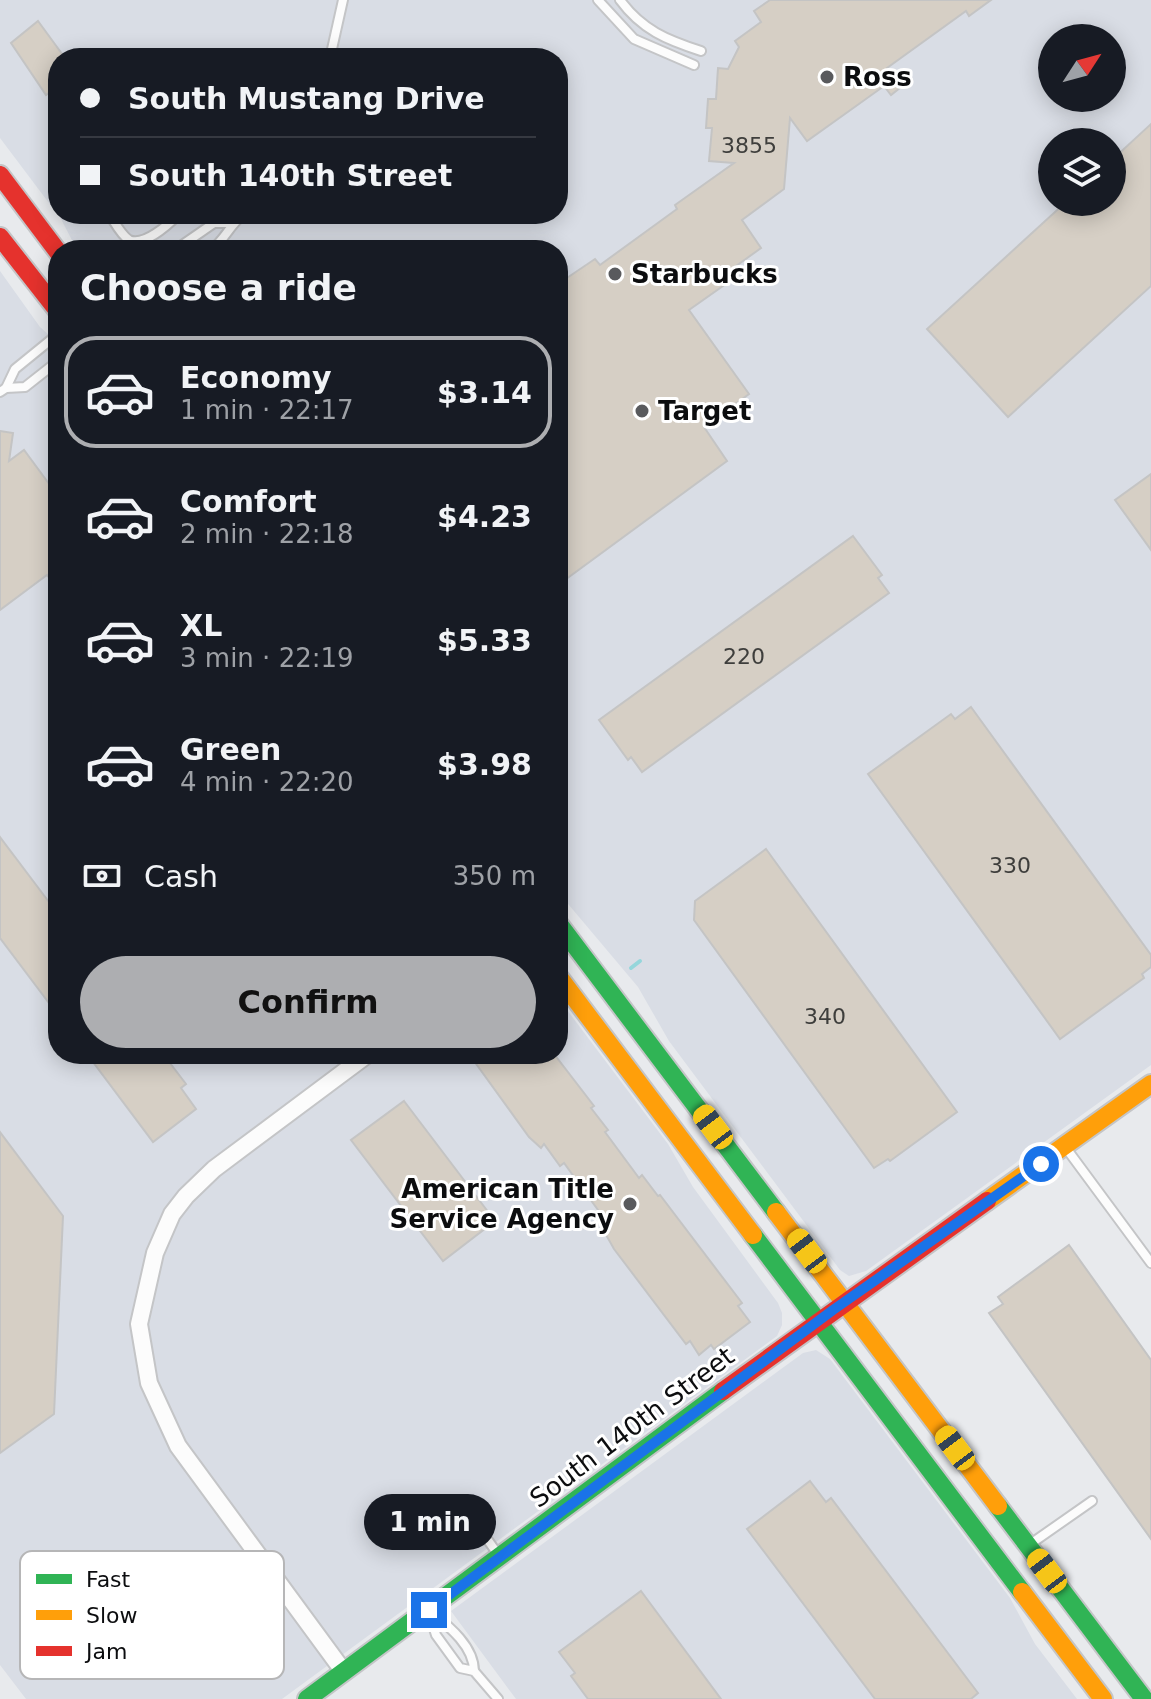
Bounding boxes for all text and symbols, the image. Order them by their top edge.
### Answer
north arrow [1038,24,1126,112]
map controls [1038,24,1126,216]
place label: Ross [843,62,912,92]
marker: Ross [818,68,836,86]
text: South Mustang Drive [128,81,485,116]
button: layers [1038,128,1126,216]
house number: 3855 [721,133,777,158]
text: South 140th Street [128,158,452,193]
place label: Starbucks [631,259,778,289]
marker: Starbucks [606,265,624,283]
text: Choose a ride [80,267,357,308]
icon: car [84,356,156,428]
text: Economy [180,360,332,395]
text: $3.14 [437,375,532,410]
text: 1 min · 22:17 [180,395,354,425]
place label: Target [658,396,751,426]
marker: Target [633,402,651,420]
icon: car [84,480,156,552]
text: Comfort [180,484,317,519]
text: $4.23 [437,499,532,534]
text: 2 min · 22:18 [180,519,354,549]
icon: car [84,604,156,676]
text: XL [180,608,222,643]
text: $5.33 [437,623,532,658]
text: 3 min · 22:19 [180,643,354,673]
house number: 220 [723,644,765,669]
icon: car [84,728,156,800]
text: Green [180,732,281,767]
text: $3.98 [437,747,532,782]
text: 4 min · 22:20 [180,767,354,797]
house number: 330 [989,853,1031,878]
icon: cash [80,854,124,898]
text: Cash [144,859,218,894]
text: 350 m [453,861,536,891]
button: Confirm [80,956,536,1048]
house number: 340 [804,1004,846,1029]
car [689,1101,737,1153]
route start [1023,1146,1059,1182]
place label: American Title Service Agency [390,1174,614,1234]
marker: American Title Service Agency [621,1195,639,1213]
car [783,1225,831,1277]
street label: South 140th Street [524,1341,740,1513]
car [931,1422,979,1474]
callout: 1 min [363,1494,495,1550]
text: 1 min [389,1507,471,1537]
car [1023,1545,1071,1597]
legend [20,1551,284,1679]
text: Fast [86,1567,131,1592]
route end [411,1592,447,1628]
text: Slow [86,1603,138,1628]
text: Jam [84,1639,127,1664]

